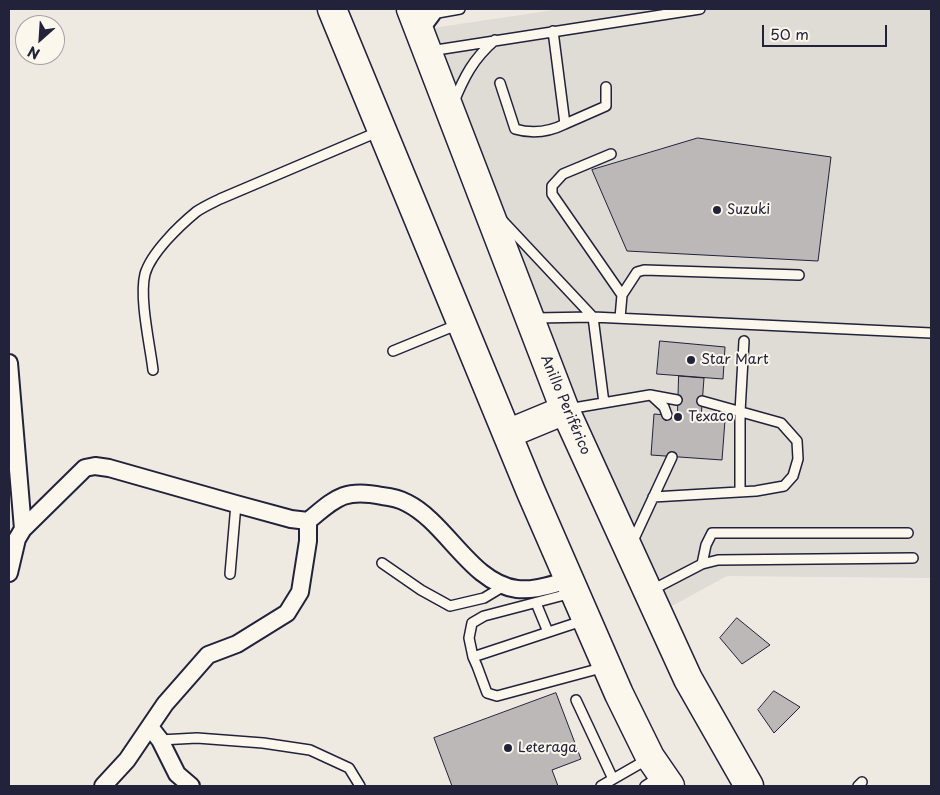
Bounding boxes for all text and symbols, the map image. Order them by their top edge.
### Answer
north arrow [15,15,65,65]
scale bar [765,15,890,47]
text: 50 m [770,22,809,45]
text: N [24,41,43,65]
place label: Suzuki [727,202,770,218]
marker: Suzuki [711,204,723,216]
place label: Star Mart [701,352,769,368]
street label: Anillo Periférico [536,353,594,457]
marker: Star Mart [685,354,697,366]
place label: Texaco [688,409,734,425]
marker: Texaco [672,411,684,423]
place label: Leteraga [518,740,577,756]
marker: Leteraga [502,742,514,754]

